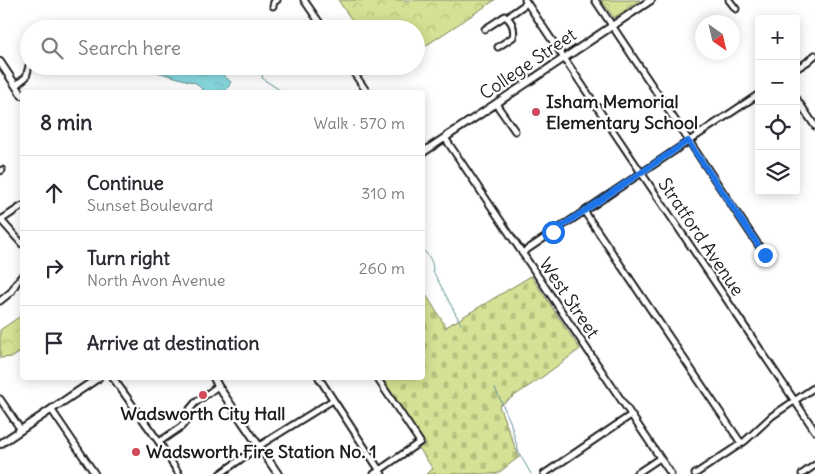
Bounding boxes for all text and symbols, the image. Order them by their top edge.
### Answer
north arrow [695,15,740,60]
map controls [755,15,800,195]
button: + [755,15,800,60]
search box [20,20,425,75]
street label: College Street [475,23,580,104]
icon: search [38,34,66,62]
text: Search here [78,36,181,60]
button: − [755,60,800,105]
place label: Isham Memorial Elementary School [546,90,698,134]
button: locate [755,105,800,150]
marker: Isham Memorial Elementary School [530,106,542,118]
text: 8 min [40,109,92,136]
text: Walk · 570 m [314,113,405,133]
button: layers [755,150,800,195]
text: Continue [87,171,164,195]
street label: Stratford Avenue [653,173,749,300]
icon: ahead [40,179,68,207]
text: 310 m [361,183,405,203]
text: Sunset Boulevard [87,195,213,215]
route start [542,221,565,244]
route end [754,244,777,267]
text: Turn right [87,246,170,270]
street label: West Street [534,253,605,342]
icon: right [40,254,68,282]
text: 260 m [359,258,405,278]
text: North Avon Avenue [87,270,226,290]
icon: arrive [40,329,68,357]
text: Arrive at destination [87,331,260,355]
marker: Wadsworth City Hall [197,389,209,401]
place label: Wadsworth City Hall [121,402,285,425]
place label: Wadsworth Fire Station No. 1 [146,440,377,463]
marker: Wadsworth Fire Station No. 1 [130,446,142,458]

